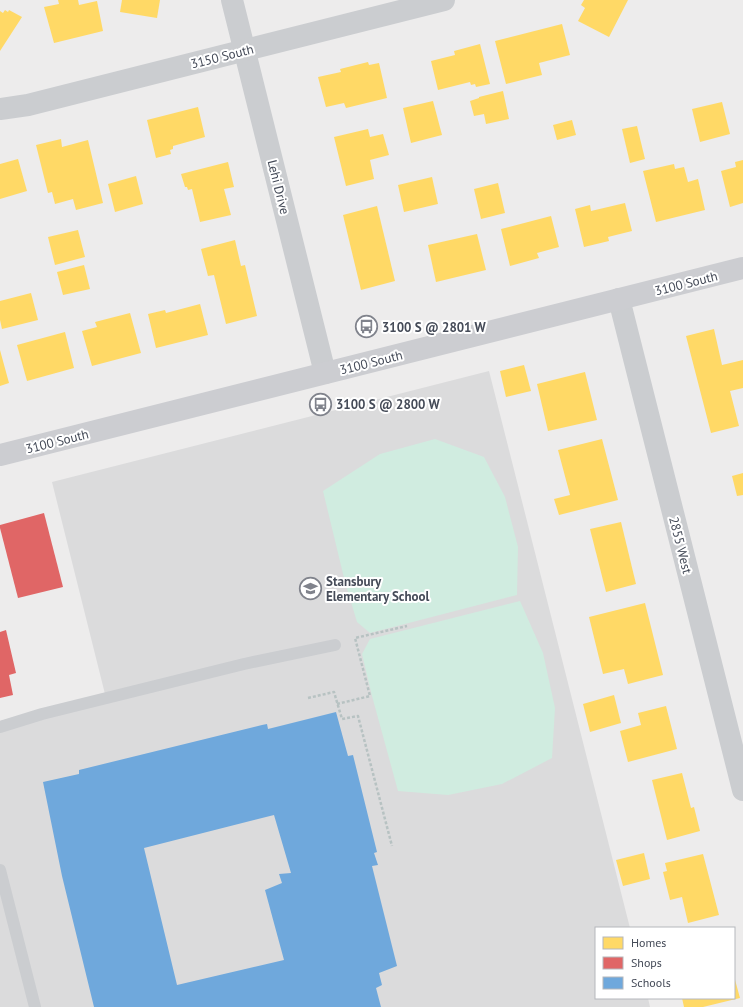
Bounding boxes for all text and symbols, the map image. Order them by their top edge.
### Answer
street label: 3150 South [189,40,255,73]
street label: Lehi Drive [264,158,294,216]
street label: 3100 South [653,267,719,300]
bus stop icon: 3100 S @ 2801 W [353,314,379,340]
place label: 3100 S @ 2801 W [382,319,486,336]
street label: 3100 South [338,346,404,379]
bus stop icon: 3100 S @ 2800 W [307,391,333,417]
place label: 3100 S @ 2800 W [336,396,440,413]
street label: 3100 South [24,425,90,458]
street label: 2855 West [665,515,696,576]
place label: Stansbury Elementary School [326,573,430,605]
school or university icon: Stansbury Elementary School [298,575,324,601]
legend [595,927,735,999]
text: Homes [631,935,666,950]
text: Shops [631,955,662,970]
text: Schools [631,975,671,990]

